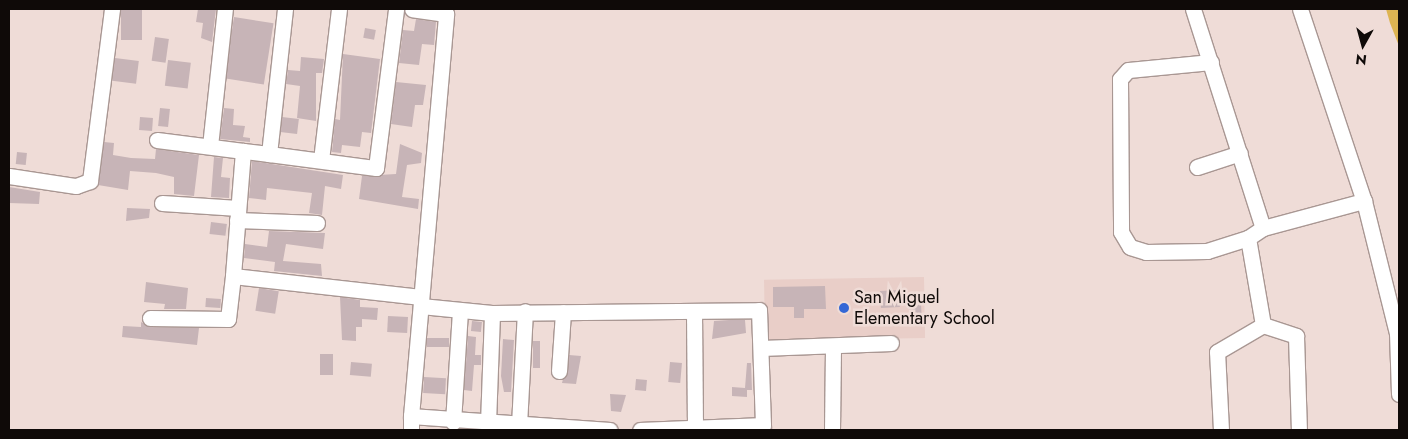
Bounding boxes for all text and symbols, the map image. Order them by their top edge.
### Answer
north arrow [1338,20,1388,70]
text: N [1354,49,1368,70]
place label: San Miguel Elementary School [854,287,995,330]
marker: San Miguel Elementary School [838,302,850,314]

